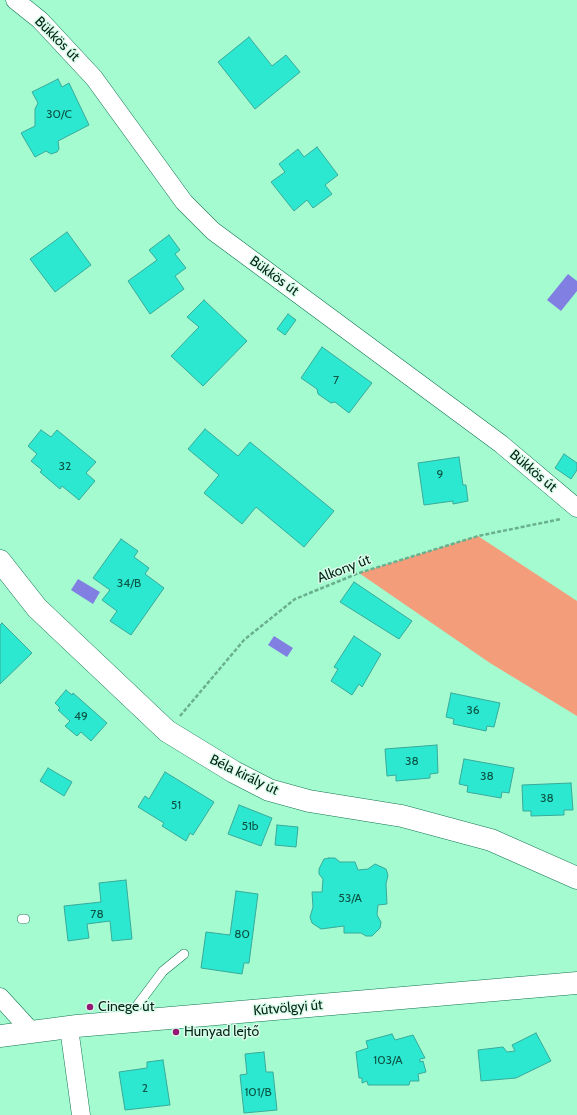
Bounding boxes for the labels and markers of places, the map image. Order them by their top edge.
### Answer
place label: Cinege út [98,999,154,1015]
marker: Cinege út [85,1002,95,1012]
place label: Hunyad lejtő [184,1024,259,1040]
marker: Hunyad lejtő [171,1027,181,1037]

